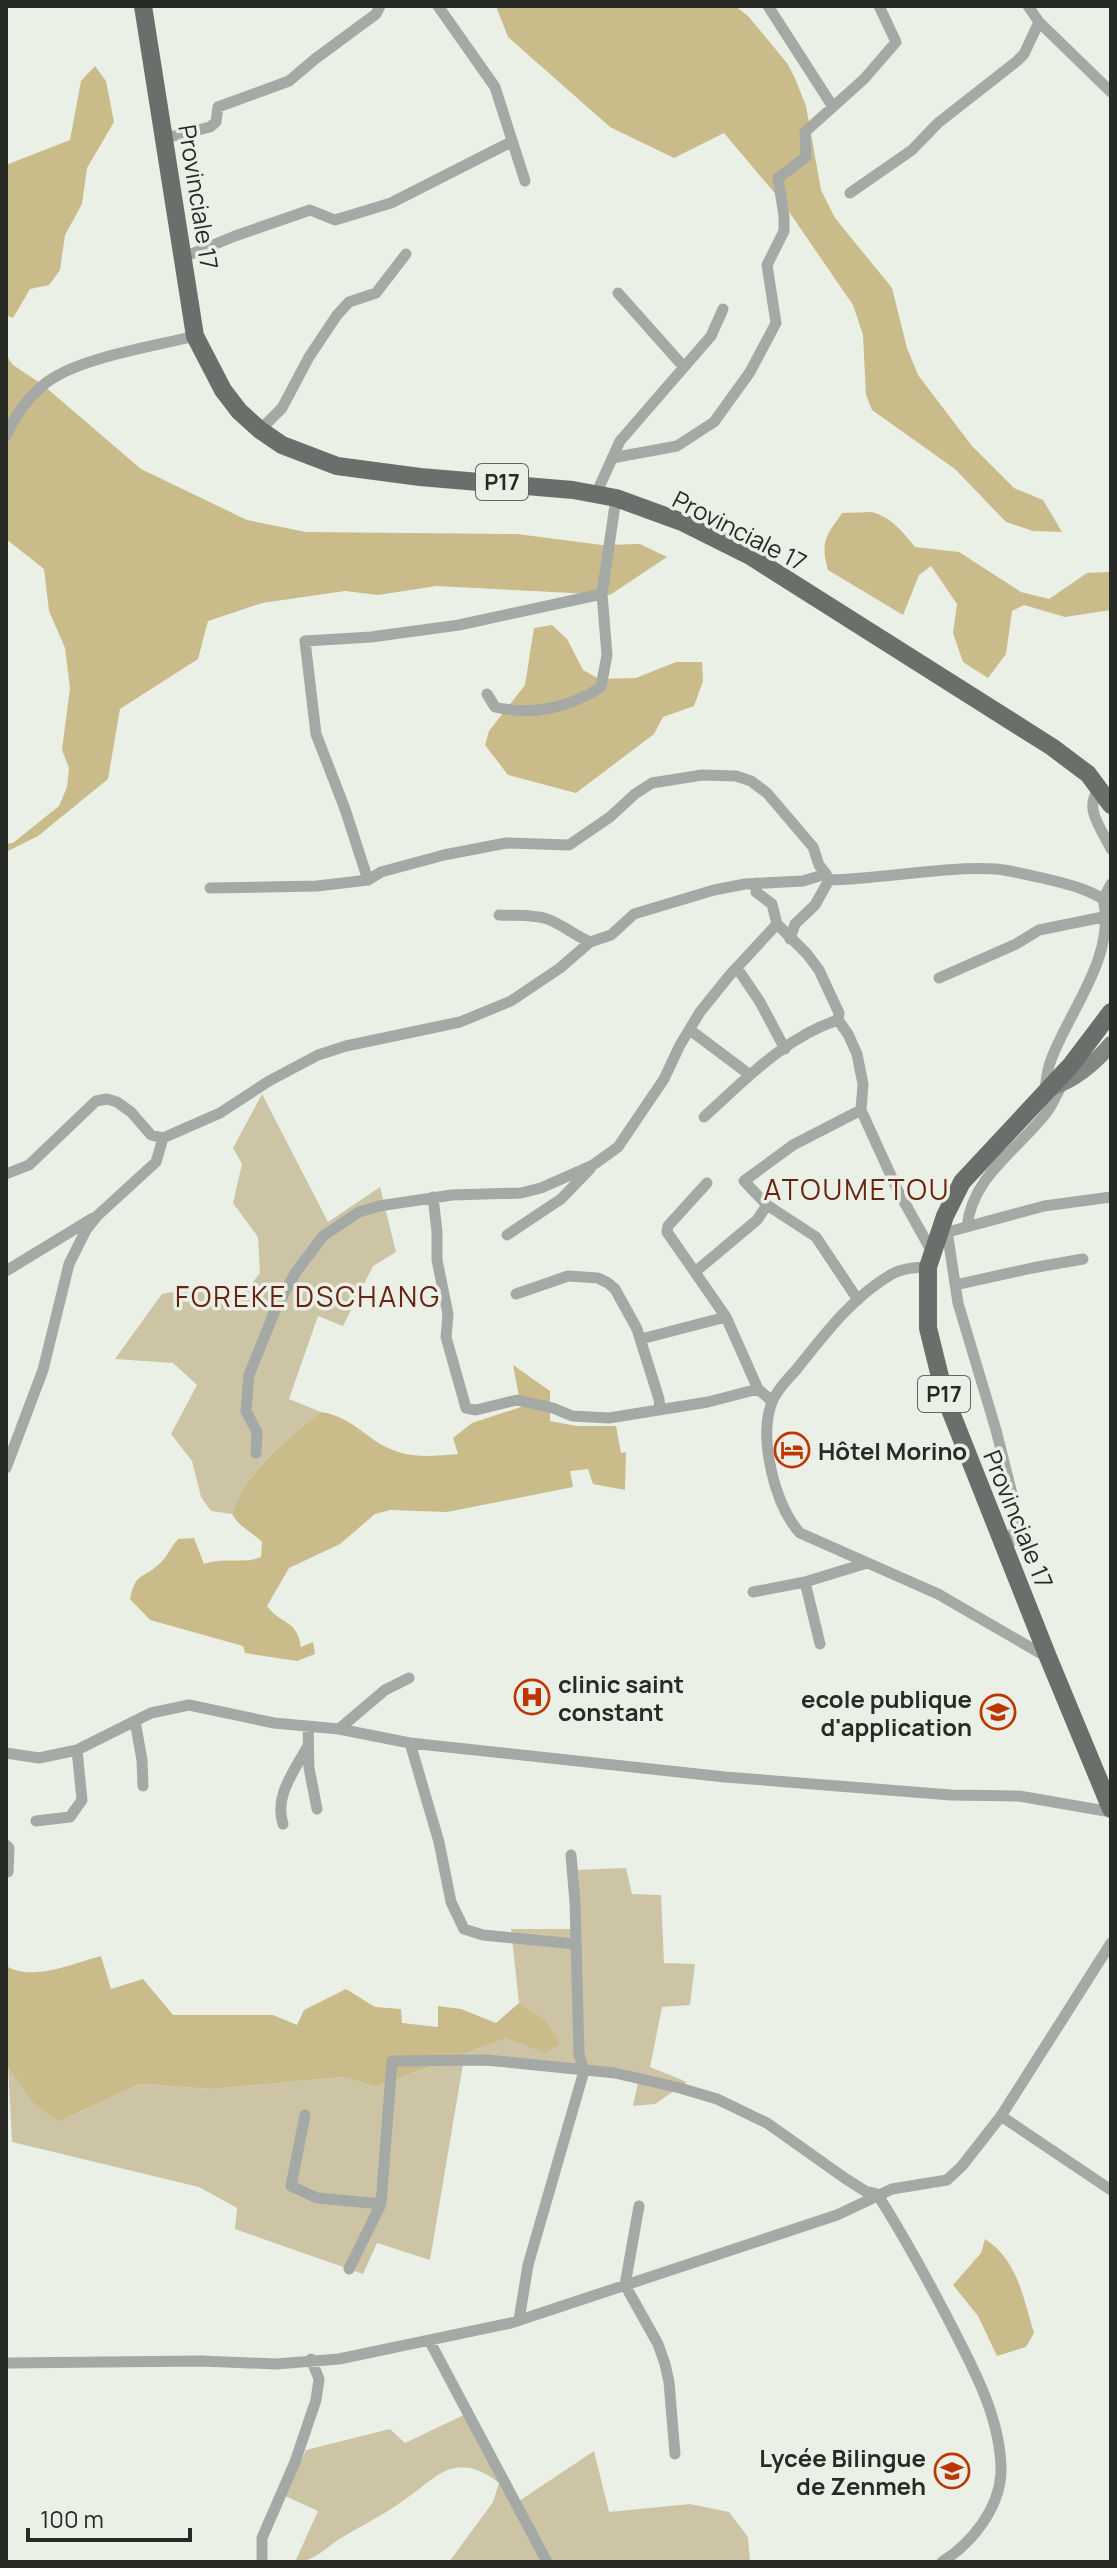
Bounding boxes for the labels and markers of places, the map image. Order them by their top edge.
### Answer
hotel icon: Hôtel Morino [773,1431,811,1469]
place label: Hôtel Morino [818,1434,967,1467]
place label: clinic saint constant [558,1667,684,1728]
hospital icon: clinic saint constant [513,1678,551,1716]
place label: ecole publique d'application [801,1682,972,1743]
school or university icon: ecole publique d'application [979,1693,1017,1731]
place label: Lycée Bilingue de Zenmeh [759,2441,926,2502]
school or university icon: Lycée Bilingue de Zenmeh [933,2452,971,2490]

